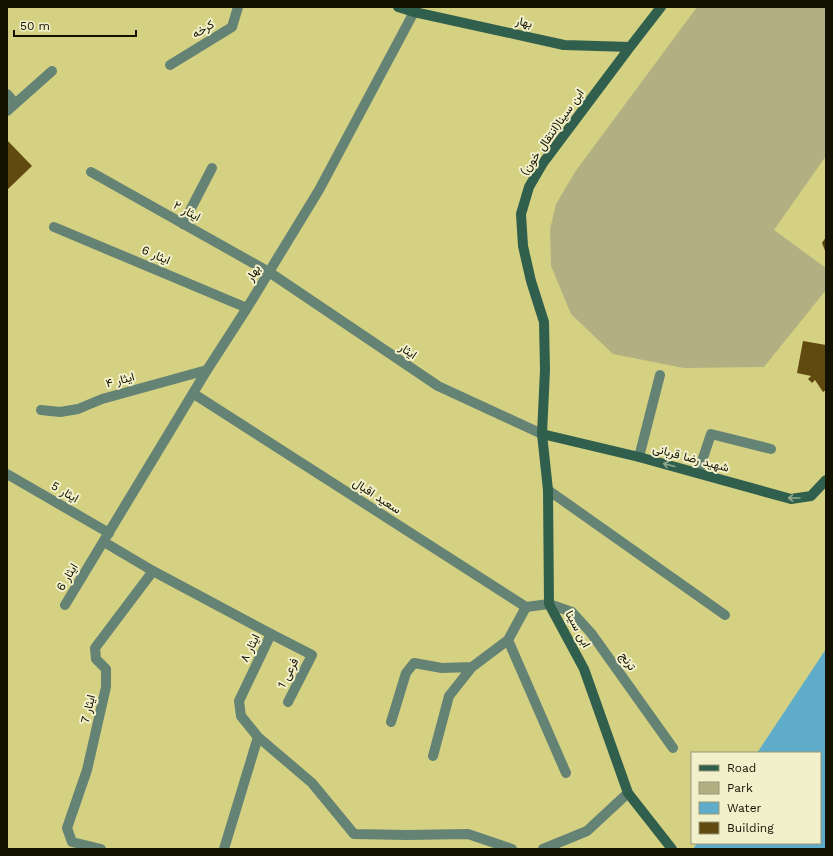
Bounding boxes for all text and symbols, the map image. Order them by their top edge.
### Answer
scale bar [14,12,136,38]
street label: بهار [513,13,534,32]
street label: کرخه [189,17,217,42]
text: 50 m [20,19,50,33]
street label: ابن سینا(انتقال خون) [517,86,588,178]
street label: ایثار ۲ [171,198,203,225]
street label: ایثار 6 [139,243,172,268]
street label: بهار [242,262,264,285]
street label: ایثار [395,340,420,363]
street label: ایثار ۴ [104,369,136,392]
street label: شهید رضا قربانی [651,441,731,476]
one-way arrow [662,461,675,468]
street label: سعید اقبال [350,475,404,518]
street label: ایثار 5 [48,479,81,506]
one-way arrow [788,494,801,502]
street label: ایثار 6 [53,561,82,594]
street label: ابن سینا [562,608,594,650]
street label: ایثار ۸ [237,632,264,665]
street label: ترنج [615,649,639,674]
street label: فرعی 1 [274,656,302,691]
street label: ایثار 7 [78,693,99,725]
legend [691,752,821,844]
text: Road [727,761,756,775]
text: Park [727,781,753,795]
text: Water [727,801,762,815]
text: Building [727,821,774,835]

